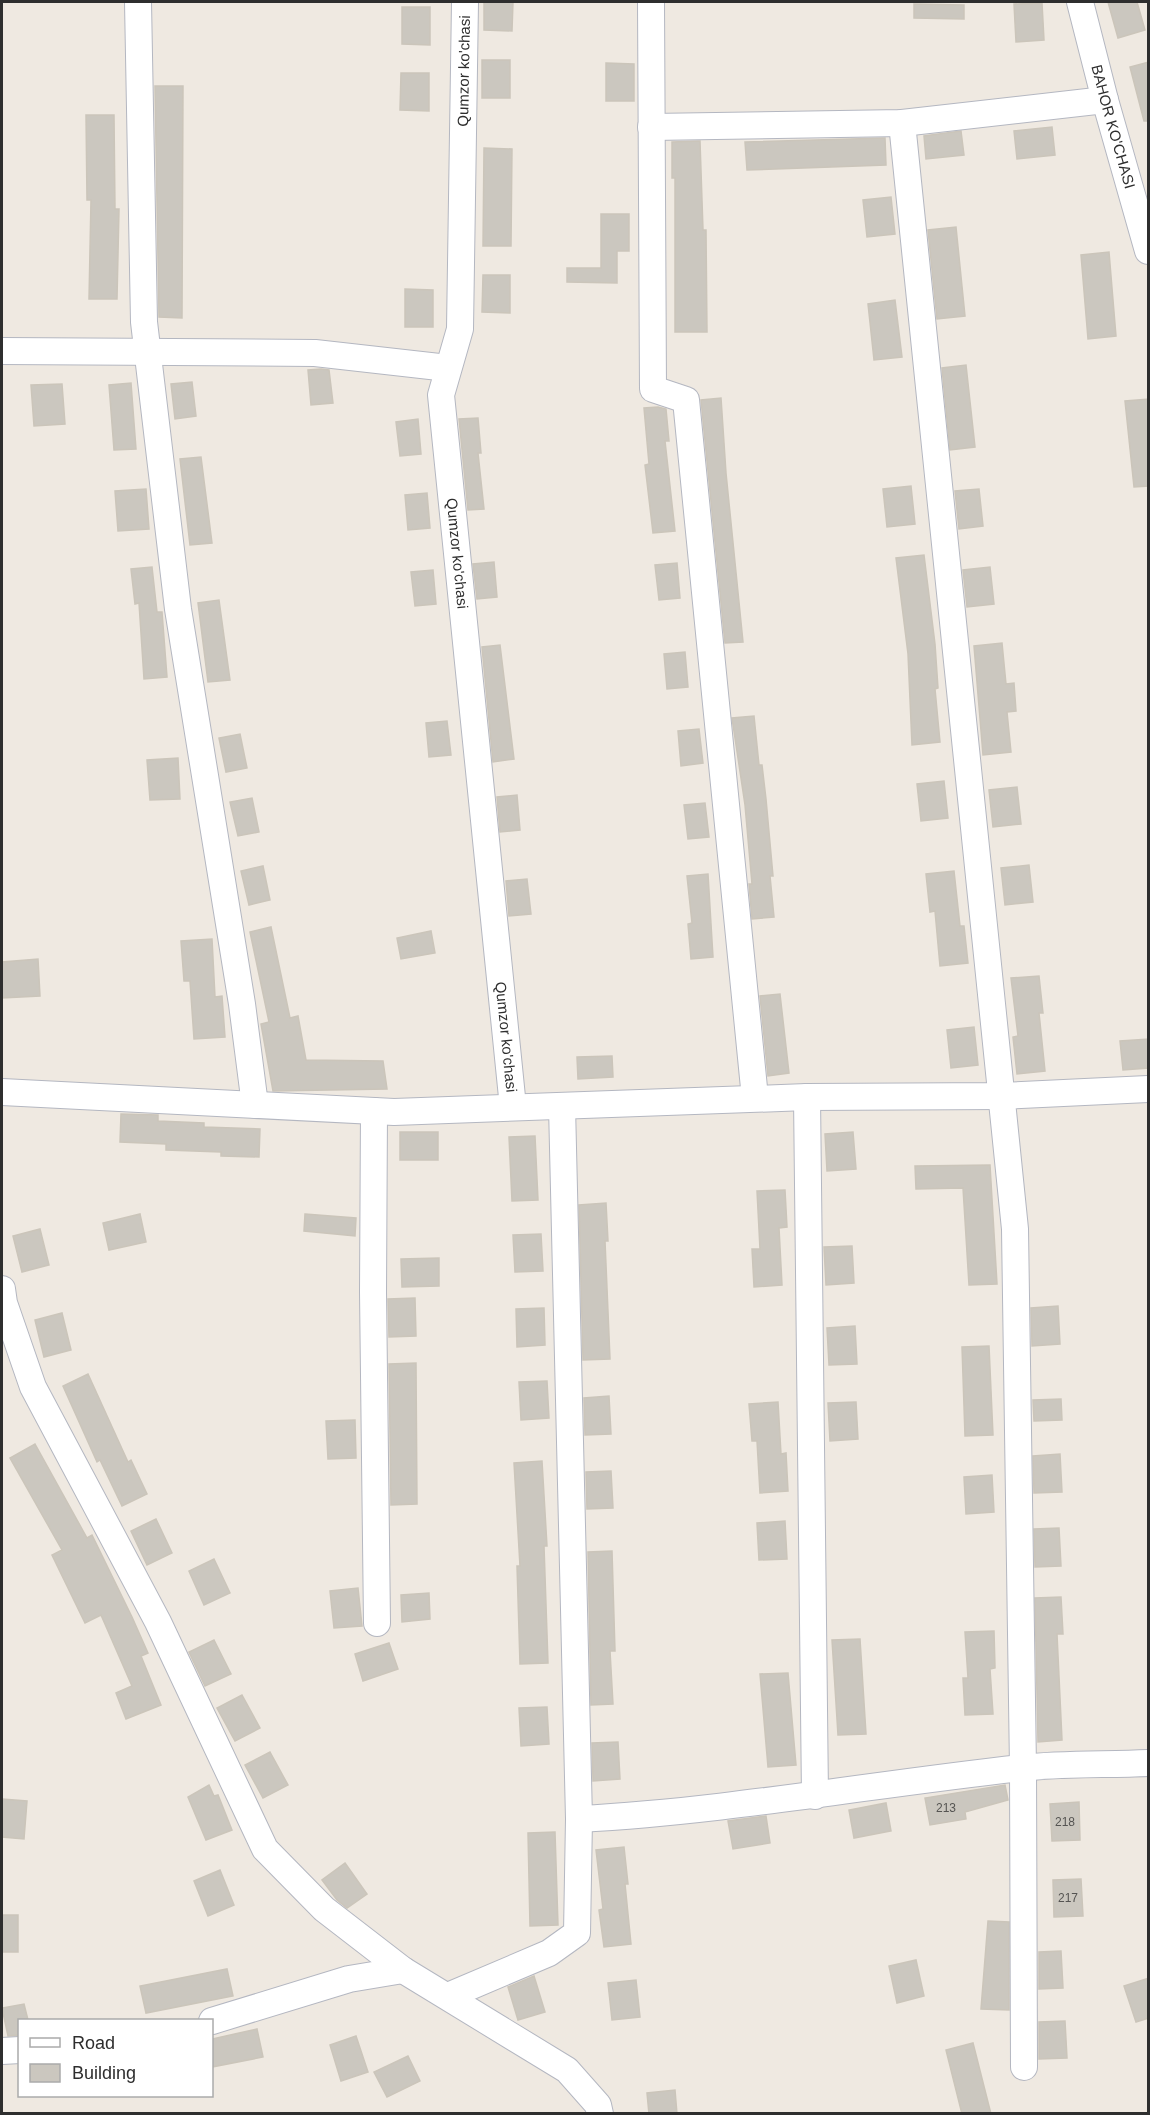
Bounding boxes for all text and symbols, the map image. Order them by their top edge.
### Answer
street label: Qumzor ko'chasi [454,15,473,127]
street label: BAHOR KO'CHASI [1088,63,1139,191]
street label: Qumzor ko'chasi [443,497,472,610]
street label: Qumzor ko'chasi [492,981,520,1093]
house number: 213 [936,1801,956,1815]
house number: 218 [1055,1815,1075,1829]
house number: 217 [1058,1891,1078,1905]
legend [18,2019,213,2097]
text: Road [72,2033,115,2053]
text: Building [72,2063,136,2083]

